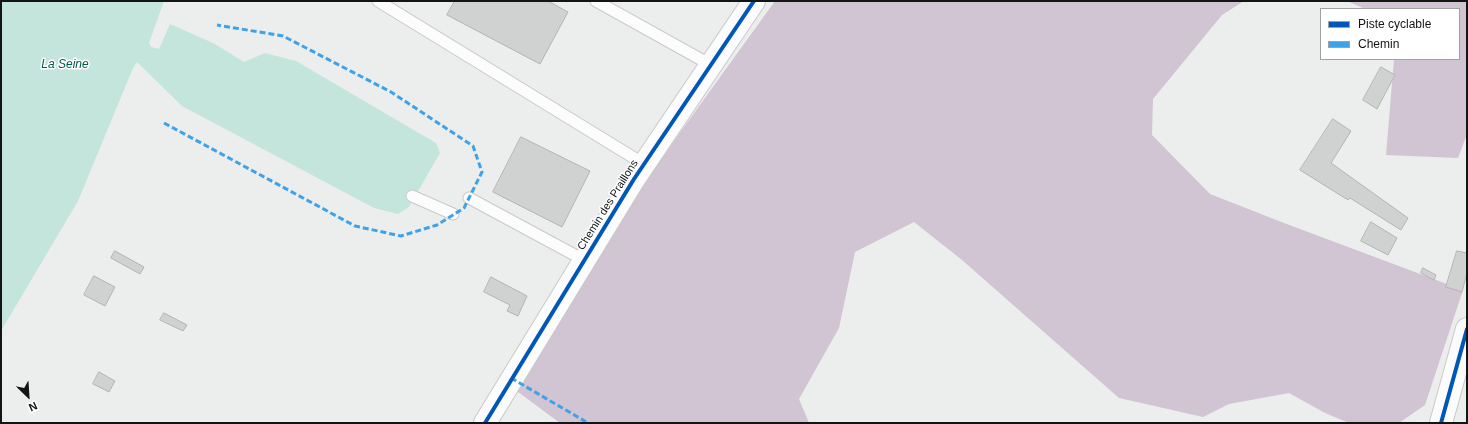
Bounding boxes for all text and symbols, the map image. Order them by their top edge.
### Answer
legend [1320,8,1460,60]
text: Piste cyclable [1358,17,1431,31]
text: Chemin [1358,37,1399,51]
water label: La Seine [41,58,89,72]
street label: Chemin des Praillons [575,157,641,253]
north arrow [8,376,48,416]
text: N [27,400,39,414]

